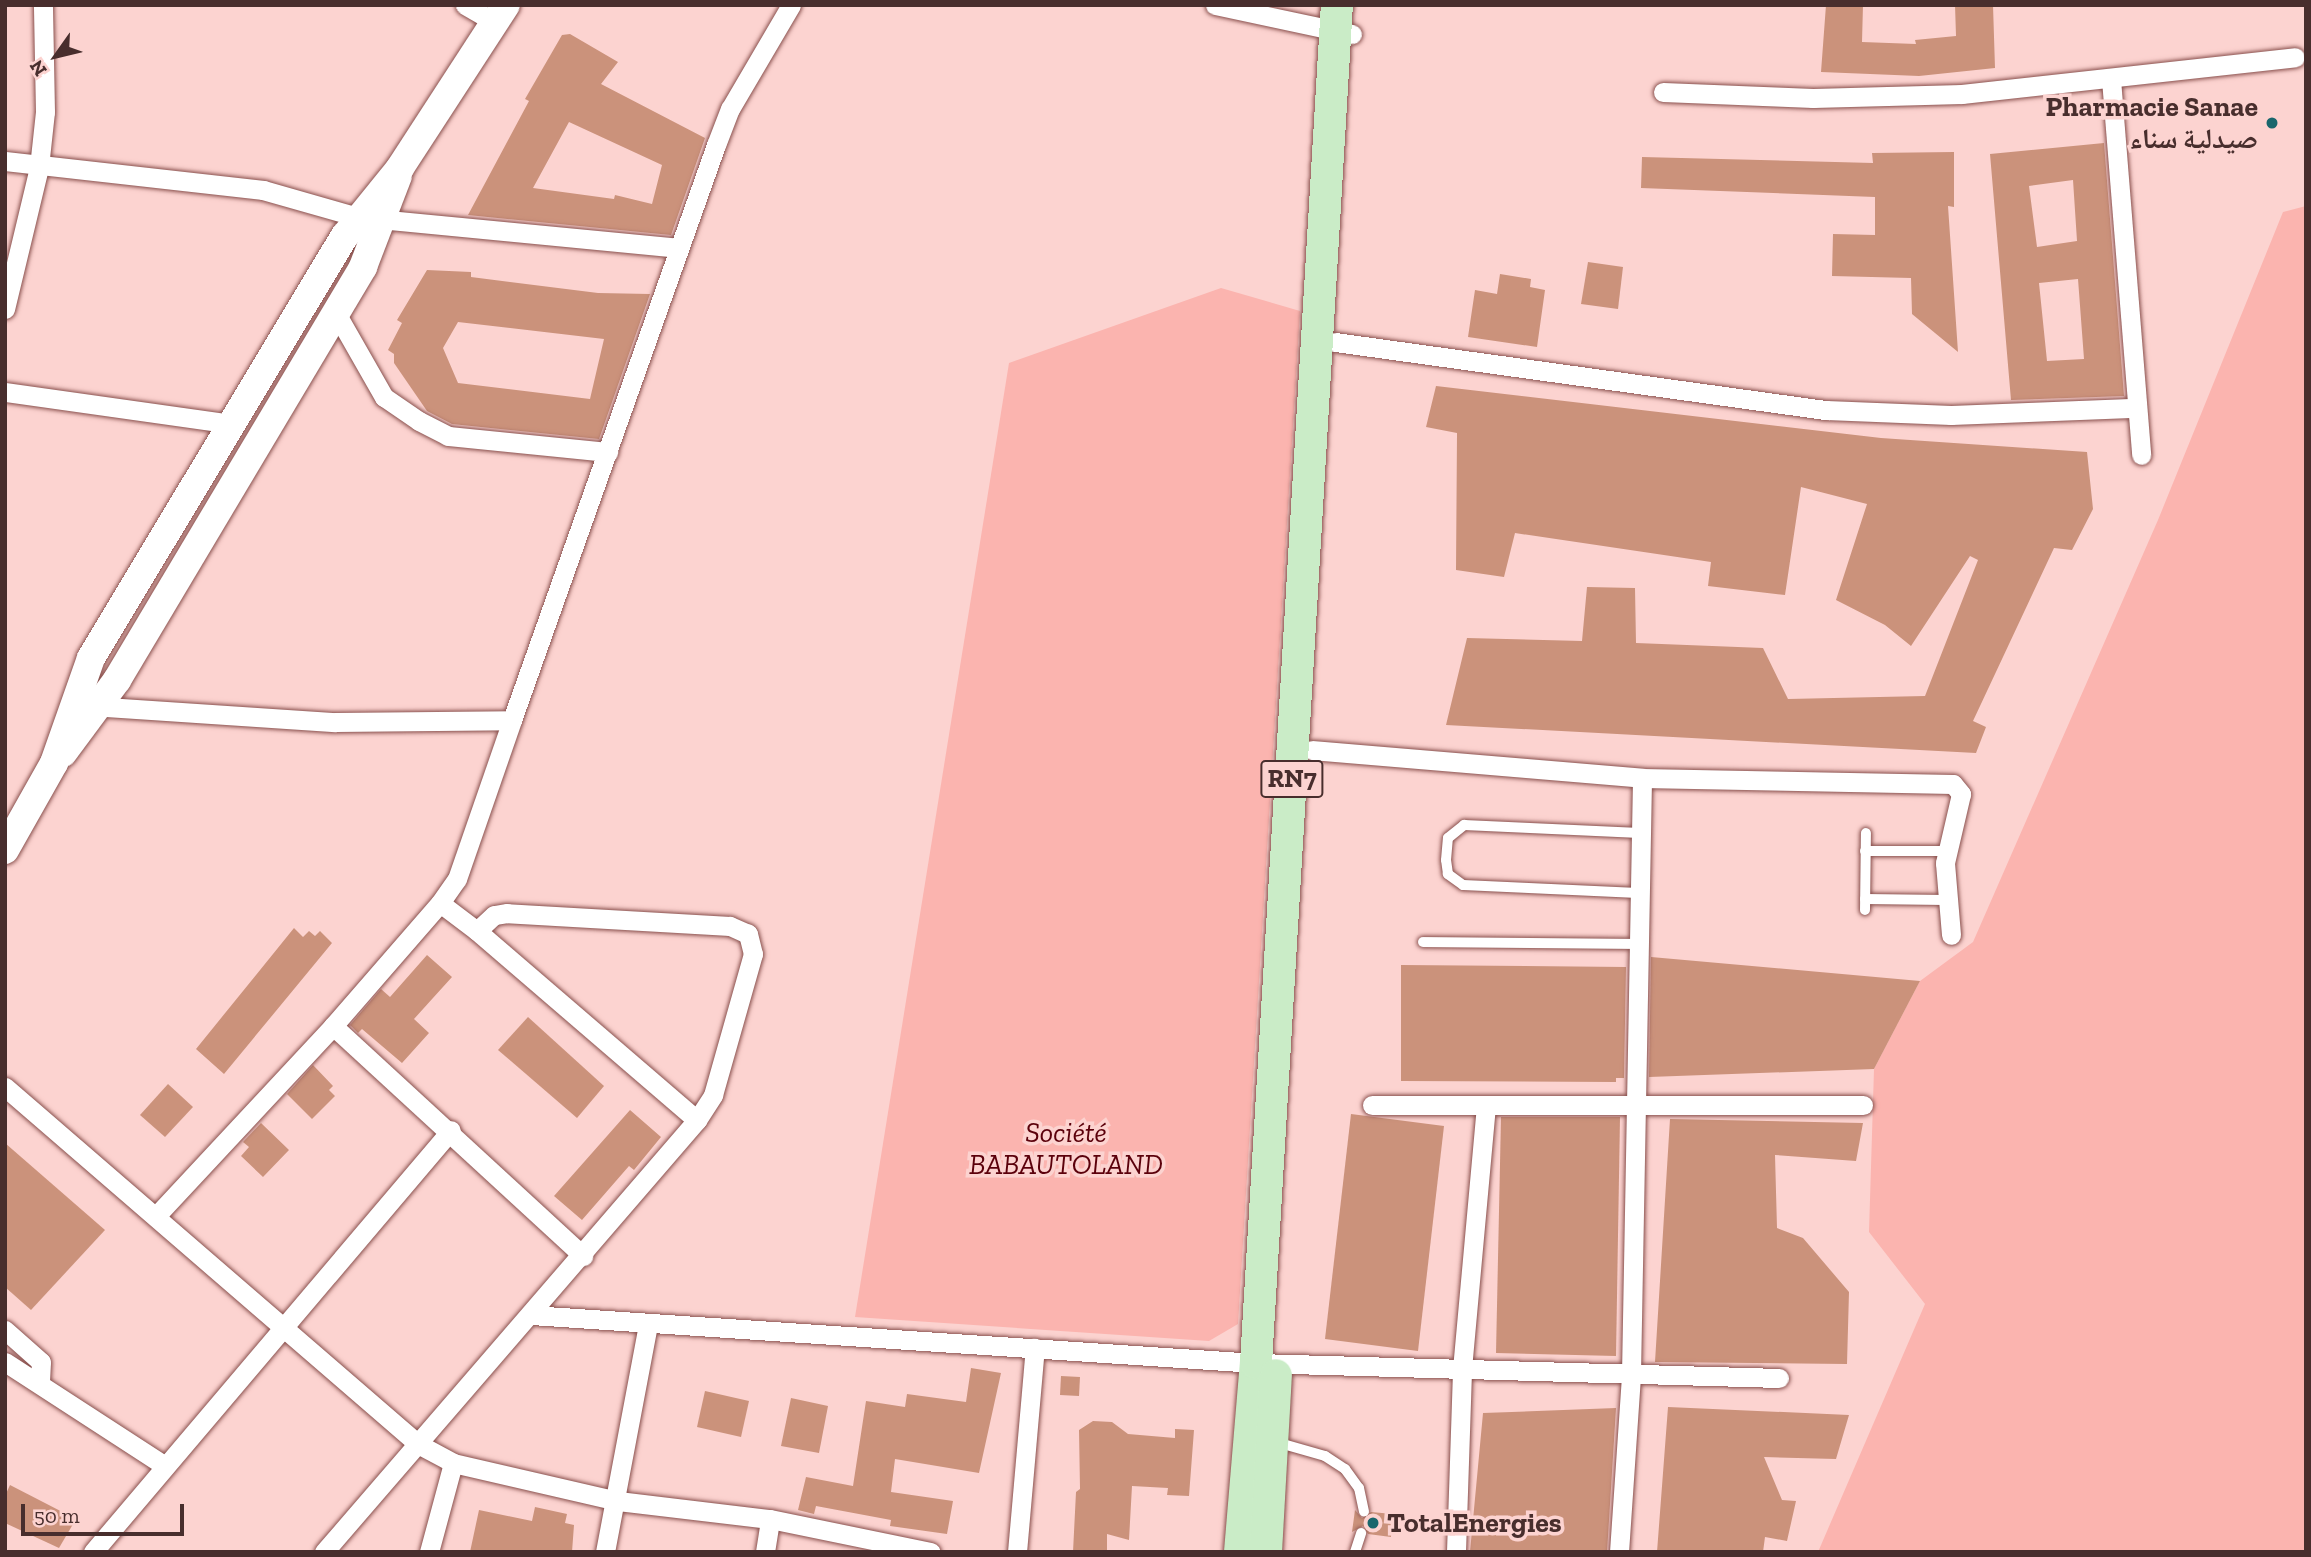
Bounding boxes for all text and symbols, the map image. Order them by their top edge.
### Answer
north arrow [21,21,91,91]
text: N [25,56,52,80]
place label: Pharmacie Sanae صيدلية سناء [2045,90,2258,156]
marker: Pharmacie Sanae صيدلية سناء [2264,115,2280,131]
road number: RN7 [1259,757,1325,802]
park label: Société BABAUTOLAND [969,1116,1163,1182]
scale bar [24,1490,187,1534]
text: 50 m [34,1503,80,1528]
place label: TotalEnergies [1387,1506,1562,1540]
marker: TotalEnergies [1365,1515,1381,1531]

